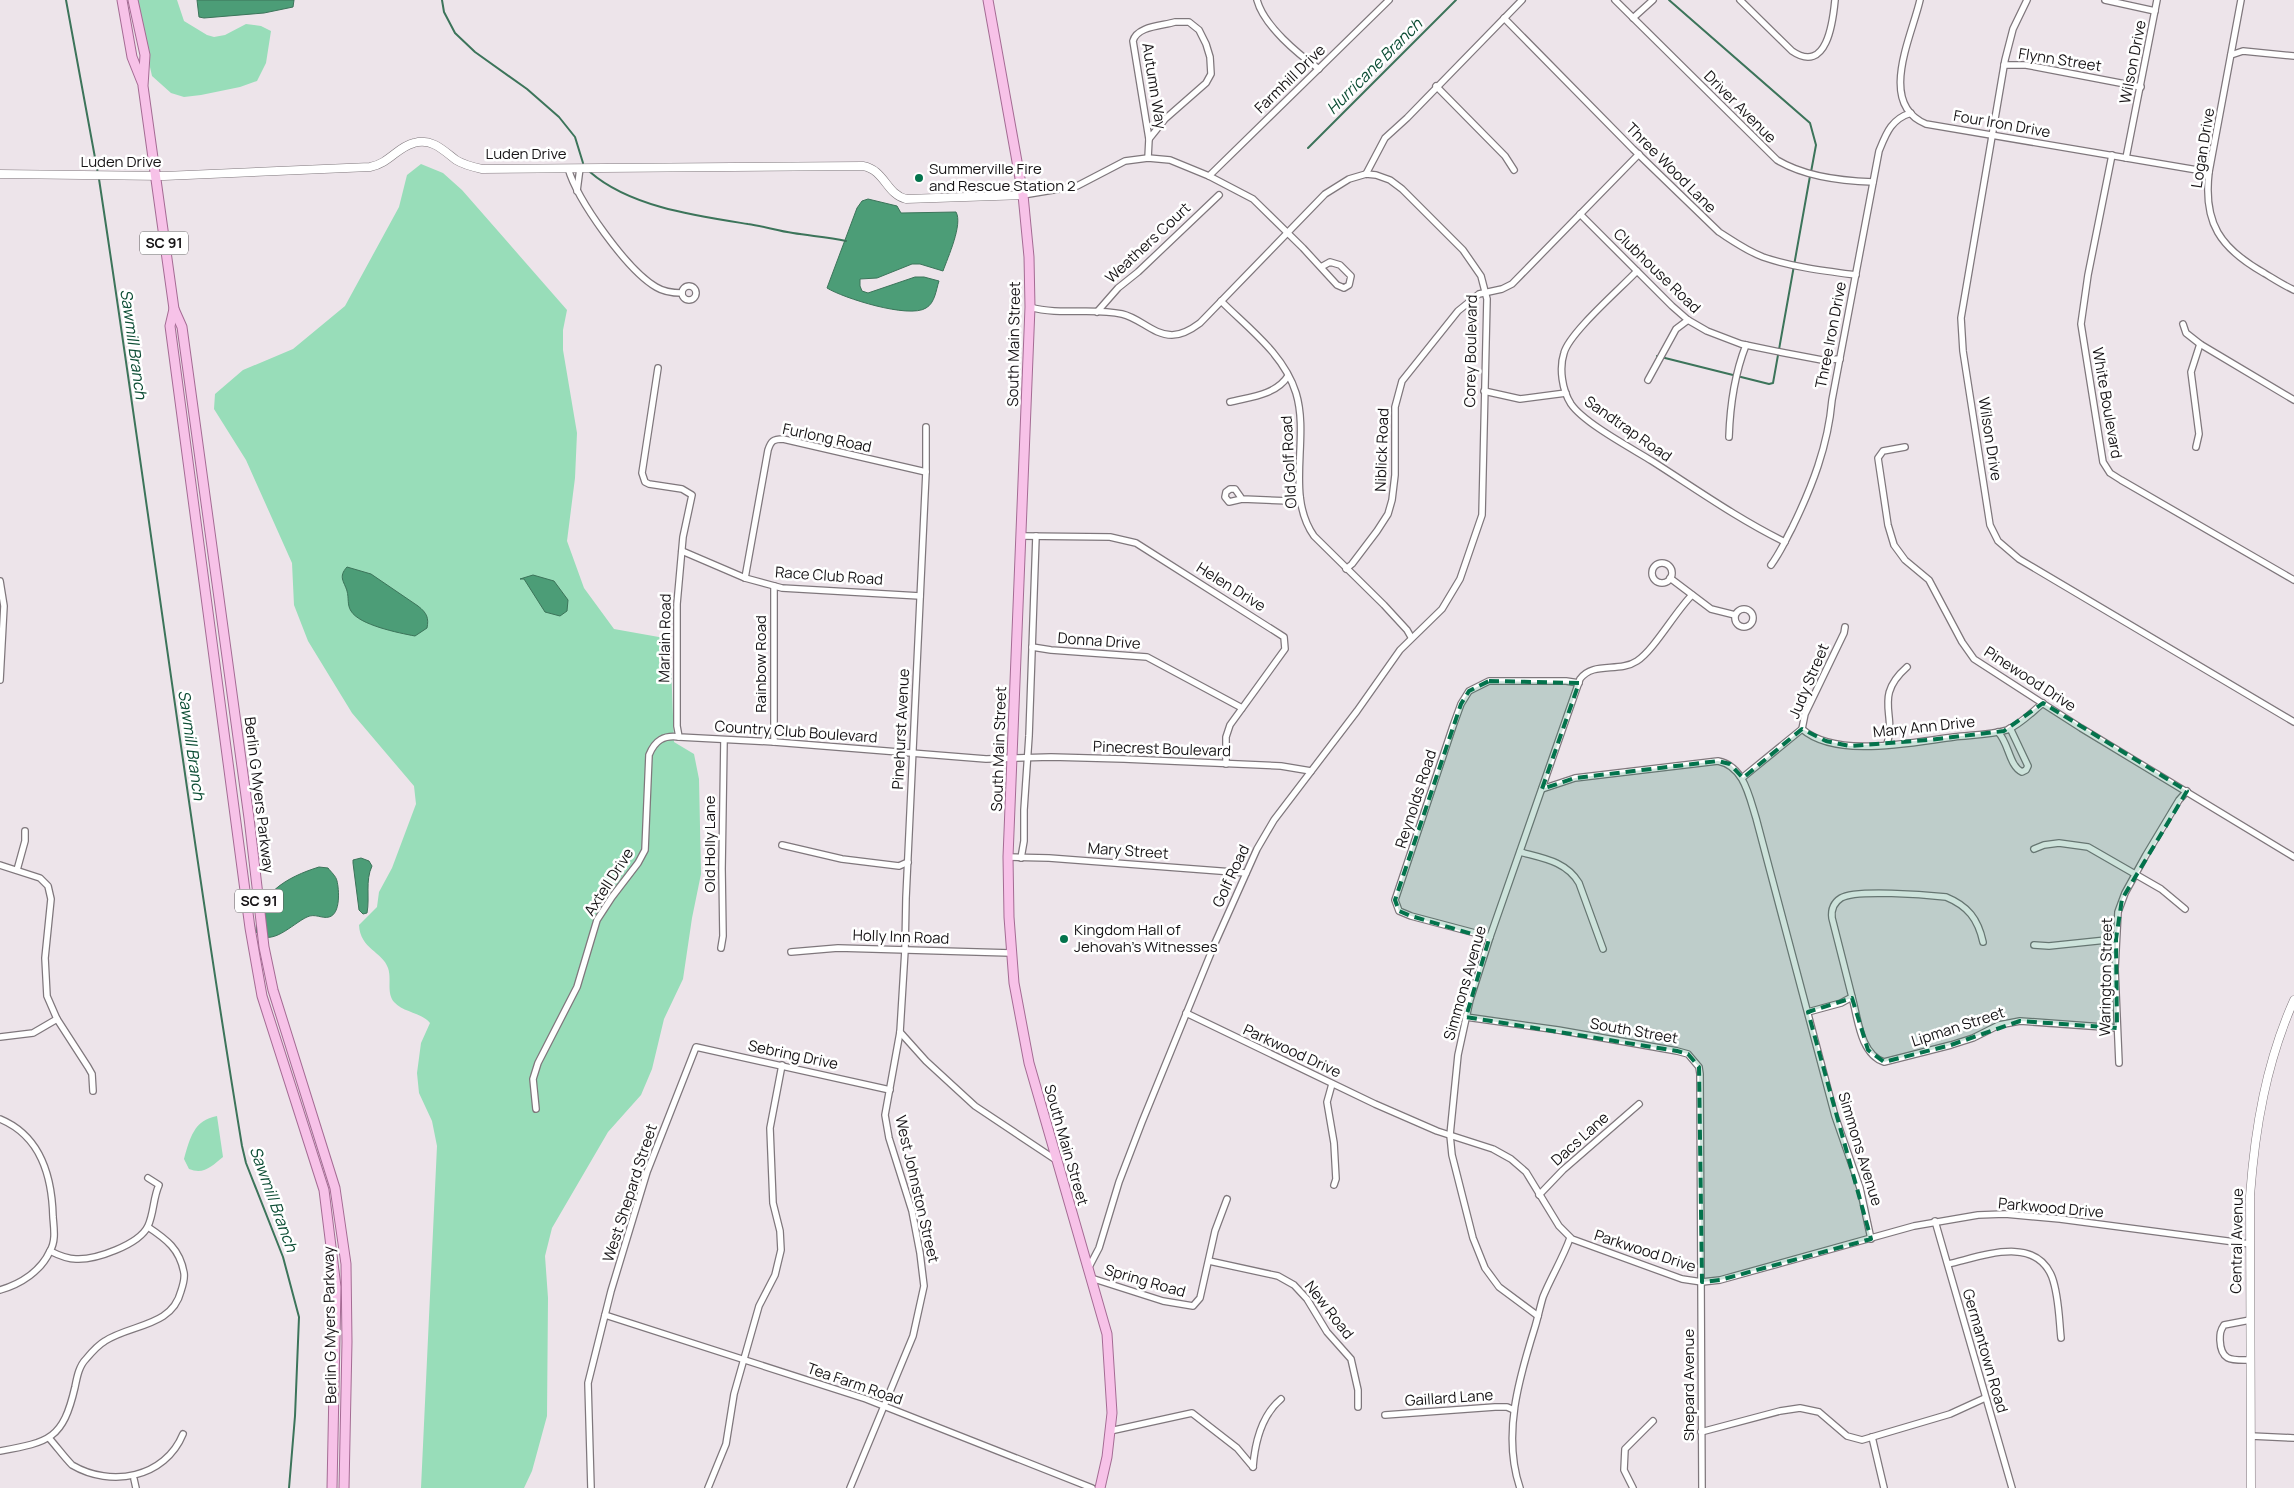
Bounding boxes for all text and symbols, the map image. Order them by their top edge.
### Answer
water label: Hurricane Branch [1321,13,1427,119]
street label: Wilson Drive [2114,18,2151,105]
street label: Farmhill Drive [1250,39,1330,118]
street label: Autumn Way [1137,41,1172,131]
street label: Flynn Street [2017,43,2103,76]
street label: Driver Avenue [1699,66,1781,148]
street label: Four Iron Drive [1952,105,2052,142]
street label: Logan Drive [2186,106,2219,189]
street label: Three Wood Lane [1621,118,1721,218]
street label: Luden Drive [486,143,567,164]
street label: Luden Drive [81,151,162,172]
place label: Summerville Fire and Rescue Station 2 [929,158,1076,196]
marker: Summerville Fire and Rescue Station 2 [913,172,925,184]
street label: Weathers Court [1100,198,1195,288]
street label: Clubhouse Road [1609,224,1706,318]
road number: SC 91 [140,232,188,254]
street label: Three Iron Drive [1810,280,1851,390]
street label: South Main Street [1002,281,1025,407]
water label: Sawmill Branch [115,288,153,401]
street label: Corey Boulevard [1459,294,1482,408]
street label: White Boulevard [2087,346,2128,460]
street label: Sandtrap Road [1580,391,1676,467]
street label: Wilson Drive [1974,396,2008,483]
street label: Niblick Road [1370,408,1393,492]
street label: Old Golf Road [1276,415,1301,509]
street label: Furlong Road [781,418,874,457]
street label: Helen Drive [1193,557,1270,616]
street label: Race Club Road [774,561,884,590]
street label: Marlain Road [653,593,676,683]
street label: Rainbow Road [750,615,771,713]
street label: Donna Drive [1057,627,1141,654]
street label: Judy Street [1783,640,1834,722]
street label: Pinewood Drive [1980,641,2081,716]
street label: Pinehurst Avenue [887,668,914,790]
street label: South Main Street [986,686,1011,812]
water label: Sawmill Branch [173,689,211,802]
street label: Mary Ann Drive [1872,711,1976,742]
street label: Berlin G Myers Parkway [239,715,280,875]
street label: Country Club Boulevard [714,715,878,748]
street label: Pinecrest Boulevard [1093,736,1231,761]
street label: Reynolds Road [1390,747,1441,851]
street label: Old Holly Lane [699,795,720,892]
street label: Mary Street [1087,837,1169,864]
street label: Golf Road [1207,841,1254,911]
street label: Axtell Drive [579,844,638,920]
road number: SC 91 [235,889,283,912]
street label: Warington Street [2094,917,2117,1037]
place label: Kingdom Hall of Jehovah’s Witnesses [1074,919,1218,957]
street label: Simmons Avenue [1438,923,1491,1043]
street label: Holly Inn Road [852,924,950,949]
marker: Kingdom Hall of Jehovah’s Witnesses [1058,933,1070,945]
street label: Lipman Street [1908,1002,2007,1052]
street label: South Street [1588,1012,1680,1049]
street label: Parkwood Drive [1240,1019,1345,1083]
street label: Sebring Drive [746,1035,840,1074]
street label: South Main Street [1039,1082,1094,1208]
street label: Simmons Avenue [1833,1089,1888,1209]
street label: Dacs Lane [1546,1107,1613,1170]
street label: West Johnston Street [890,1113,945,1265]
street label: West Shepard Street [597,1121,662,1265]
water label: Sawmill Branch [245,1143,303,1255]
street label: Central Avenue [2225,1188,2248,1294]
street label: Parkwood Drive [1997,1192,2105,1223]
street label: Parkwood Drive [1592,1224,1699,1277]
street label: Berlin G Myers Parkway [318,1246,341,1404]
street label: Spring Road [1102,1259,1188,1302]
street label: New Road [1300,1276,1359,1343]
street label: Germantown Road [1958,1286,2013,1415]
street label: Shepard Avenue [1678,1329,1699,1441]
street label: Tea Farm Road [804,1357,906,1410]
street label: Gaillard Lane [1404,1384,1494,1411]

